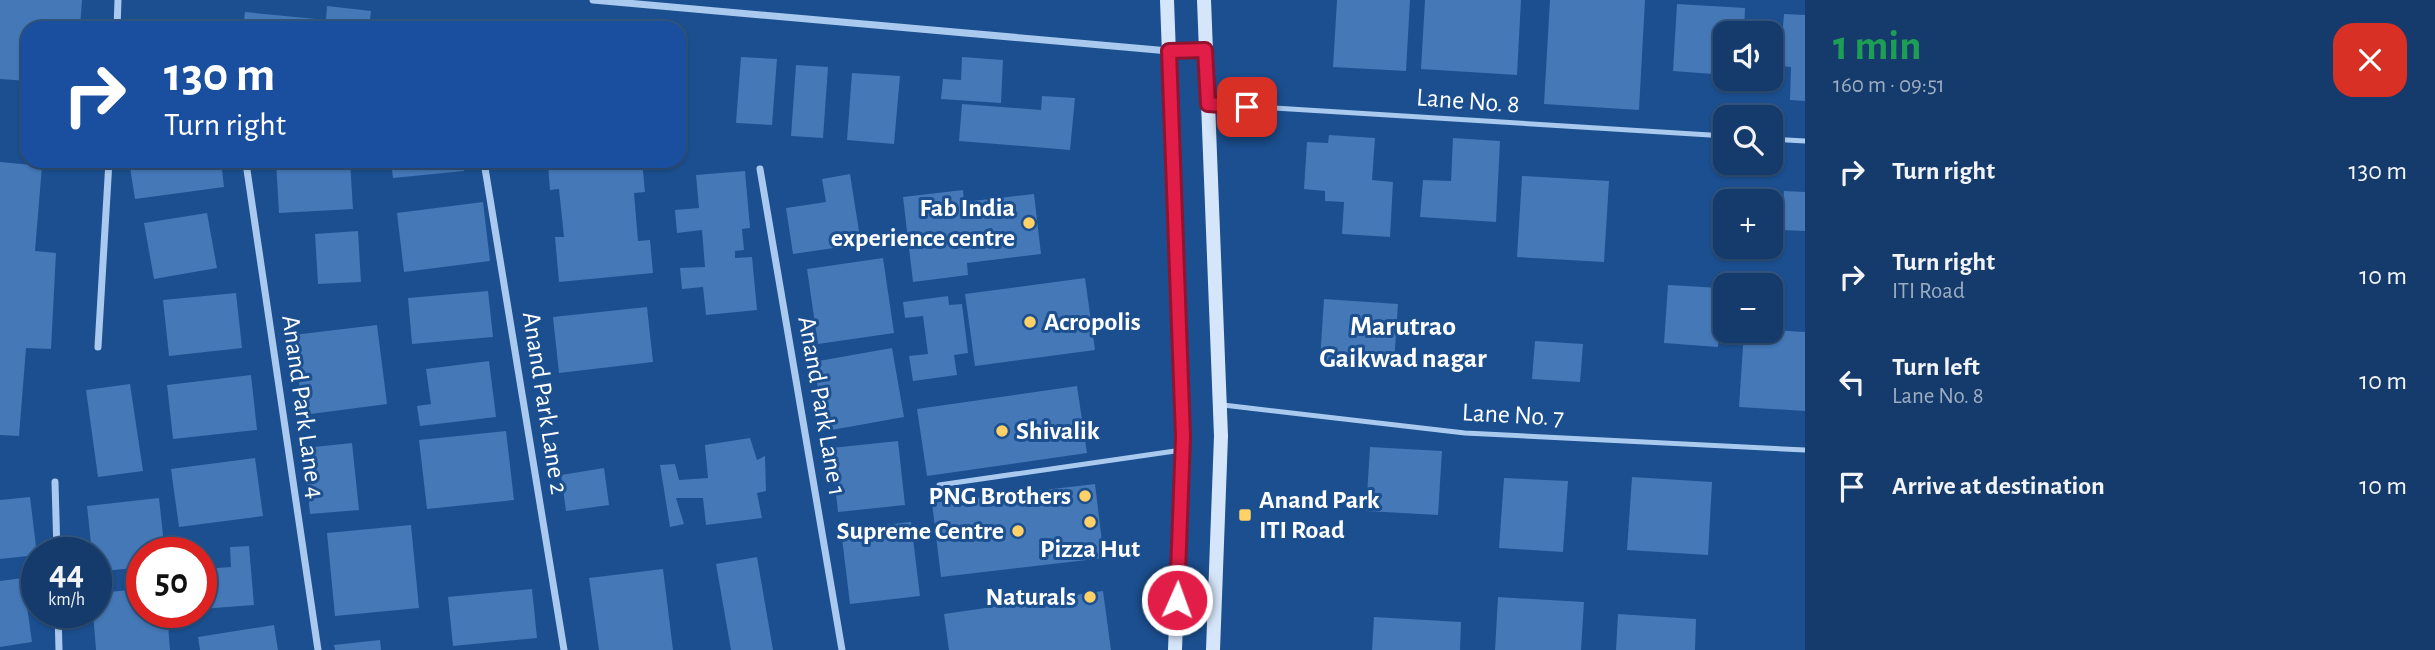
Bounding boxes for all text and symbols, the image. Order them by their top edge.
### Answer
map controls [1713,21,1783,343]
button: sound [1713,21,1783,91]
button: close [2333,23,2407,97]
text: 1 min [1833,25,1922,67]
icon: right [49,49,140,140]
text: 130 m [164,51,275,100]
text: 160 m · 09:51 [1833,74,1945,97]
pin [1217,77,1277,137]
street label: Lane No. 8 [1415,84,1521,118]
icon: arrive [1228,88,1266,126]
button: search [1713,105,1783,175]
text: Turn right [164,109,286,141]
icon: right [1833,153,1871,191]
text: Turn right [1892,158,1995,184]
text: 130 m [2349,158,2407,184]
button: + [1713,189,1783,259]
place label: Fab India experience centre [831,195,1015,251]
marker: Fab India experience centre [1021,215,1037,231]
text: Turn right [1892,249,1995,275]
icon: right [1833,258,1871,296]
text: 10 m [2359,263,2407,289]
button: − [1713,273,1783,343]
text: ITI Road [1892,280,1965,303]
place label: Acropolis [1044,309,1141,335]
street label: Anand Park Lane 2 [518,310,572,496]
district label: Marutrao Gaikwad nagar [1319,313,1487,373]
street label: Anand Park Lane 4 [277,314,329,500]
street label: Anand Park Lane 1 [793,314,851,498]
marker: Acropolis [1022,314,1038,330]
text: Turn left [1892,354,1980,380]
icon: left [1833,363,1871,401]
text: 10 m [2359,368,2407,394]
text: Lane No. 8 [1892,385,1984,408]
street label: Lane No. 7 [1461,399,1565,431]
place label: Shivalik [1016,418,1100,444]
marker: Shivalik [994,423,1010,439]
icon: arrive [1833,468,1871,506]
text: Arrive at destination [1892,473,2105,499]
text: 10 m [2359,473,2407,499]
place label: PNG Brothers [929,483,1071,509]
place label: Anand Park ITI Road [1259,487,1380,543]
marker: PNG Brothers [1077,488,1093,504]
marker: Anand Park ITI Road [1237,507,1253,523]
marker: Pizza Hut [1082,514,1098,530]
place label: Supreme Centre [837,518,1004,544]
marker: Supreme Centre [1010,523,1026,539]
place label: Pizza Hut [1040,536,1140,562]
speed limit sign: 50 [126,537,217,628]
text: 44 [49,556,84,591]
position arrow [1140,563,1214,637]
place label: Naturals [986,584,1076,610]
marker: Naturals [1082,589,1098,605]
text: km/h [48,591,85,609]

